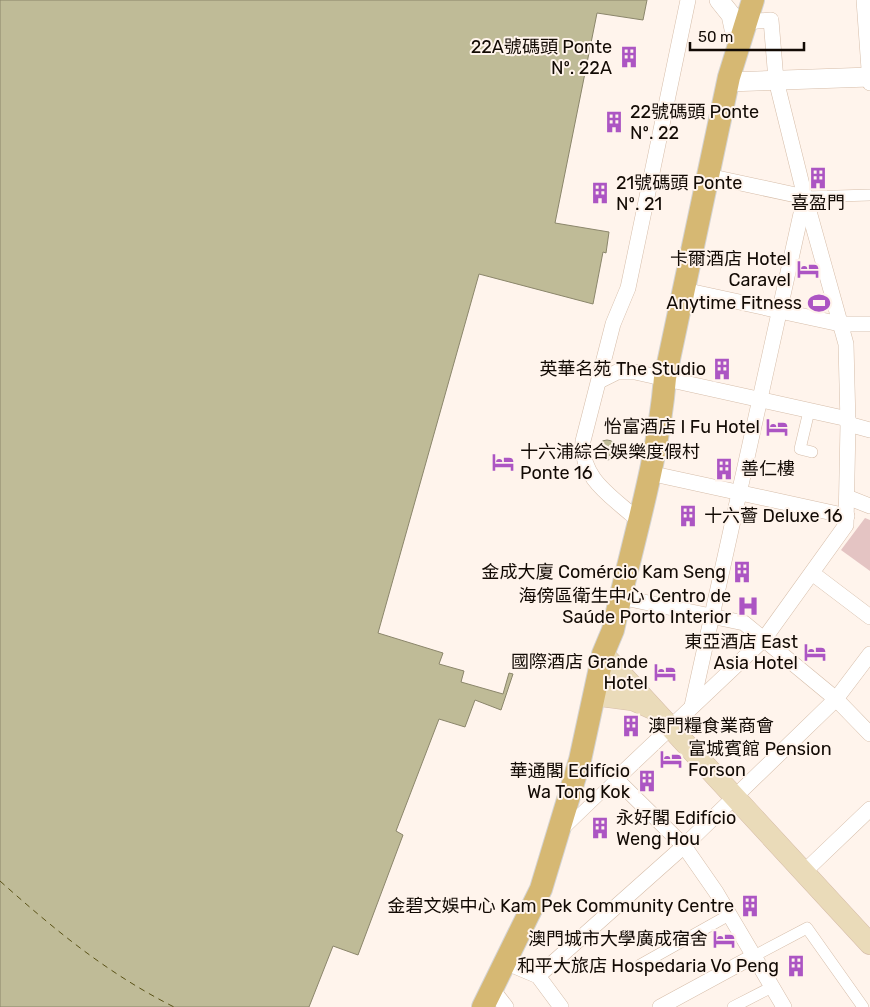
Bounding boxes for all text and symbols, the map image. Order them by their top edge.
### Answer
scale bar [690,20,804,52]
text: 50 m [698,28,733,46]
place label: 22A號碼頭 Ponte Nº. 22A [471,36,612,79]
building icon: 22A號碼頭 Ponte Nº. 22A [616,44,642,70]
place label: 22號碼頭 Ponte Nº. 22 [630,101,759,144]
building icon: 22號碼頭 Ponte Nº. 22 [601,109,627,135]
building icon: 喜盈門 [805,165,831,191]
place label: 21號碼頭 Ponte Nº. 21 [616,172,742,215]
building icon: 21號碼頭 Ponte Nº. 21 [587,180,613,206]
place label: 喜盈門 [791,192,845,214]
place label: 卡爾酒店 Hotel Caravel [670,248,791,291]
hotel icon: 卡爾酒店 Hotel Caravel [795,256,821,282]
sports icon: Anytime Fitness [806,290,832,316]
place label: Anytime Fitness [666,292,802,314]
building icon: 英華名苑 The Studio [709,356,735,382]
place label: 英華名苑 The Studio [540,358,706,380]
hotel icon: 怡富酒店 I Fu Hotel [764,414,790,440]
place label: 怡富酒店 I Fu Hotel [604,416,760,438]
place label: 十六浦綜合娛樂度假村 Ponte 16 [520,441,700,484]
hotel icon: 十六浦綜合娛樂度假村 Ponte 16 [490,449,516,475]
building icon: 善仁樓 [711,456,737,482]
place label: 善仁樓 [741,458,795,480]
building icon: 十六薈 Deluxe 16 [675,503,701,529]
place label: 十六薈 Deluxe 16 [704,505,843,527]
building icon: 金成大廈 Comércio Kam Seng [729,559,755,585]
place label: 金成大廈 Comércio Kam Seng [482,561,726,583]
place label: 海傍區衛生中心 Centro de Saúde Porto Interior [519,585,731,628]
hospital icon: 海傍區衛生中心 Centro de Saúde Porto Interior [735,593,761,619]
place label: 東亞酒店 East Asia Hotel [685,631,798,674]
hotel icon: 東亞酒店 East Asia Hotel [802,639,828,665]
place label: 國際酒店 Grande Hotel [511,651,648,694]
hotel icon: 國際酒店 Grande Hotel [652,659,678,685]
building icon: 澳門糧食業商會 [618,713,644,739]
place label: 澳門糧食業商會 [648,715,774,737]
place label: 富城賓館 Pension Forson [688,738,832,781]
hotel icon: 富城賓館 Pension Forson [658,746,684,772]
place label: 華通閣 Edifício Wa Tong Kok [510,760,631,803]
building icon: 華通閣 Edifício Wa Tong Kok [634,768,660,794]
place label: 永好閣 Edifício Weng Hou [616,807,736,850]
building icon: 永好閣 Edifício Weng Hou [587,815,613,841]
building icon: 金碧文娛中心 Kam Pek Community Centre [737,893,763,919]
place label: 金碧文娛中心 Kam Pek Community Centre [388,895,734,917]
hotel icon: 澳門城市大學廣成宿舍 [711,926,737,952]
place label: 澳門城市大學廣成宿舍 [528,928,708,950]
building icon: 和平大旅店 Hospedaria Vo Peng [783,953,809,979]
place label: 和平大旅店 Hospedaria Vo Peng [517,955,779,977]

